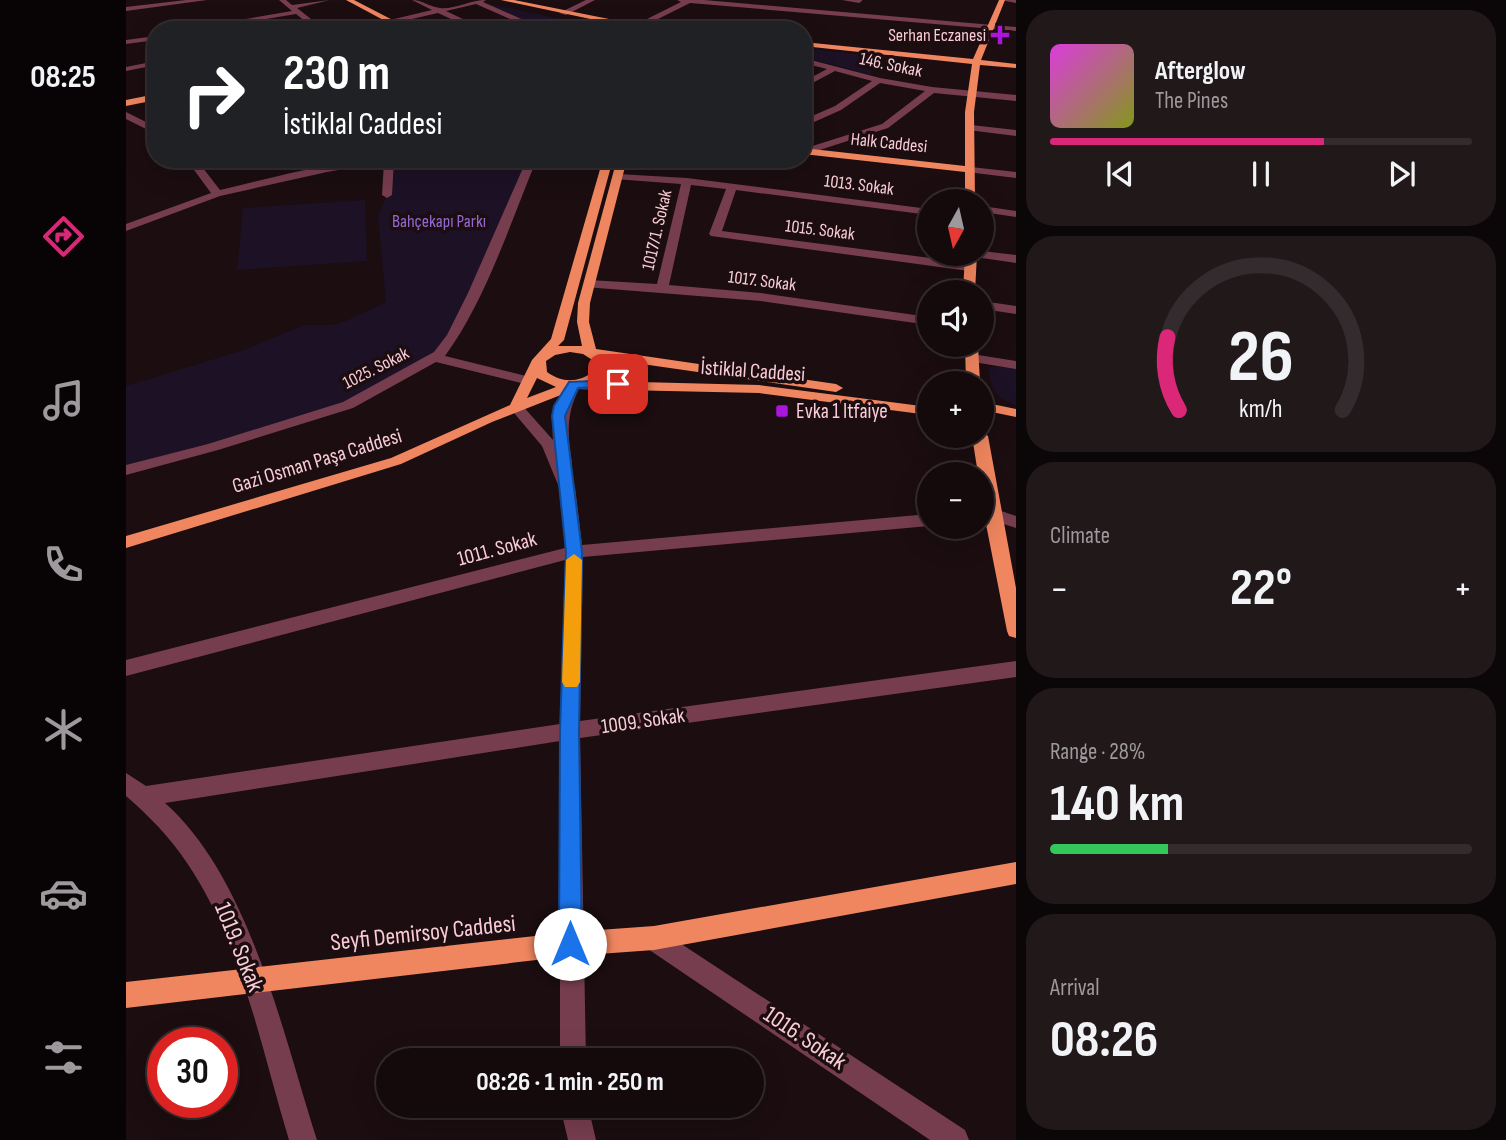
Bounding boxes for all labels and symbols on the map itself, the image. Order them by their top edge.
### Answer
place label: Serhan Eczanesi [888,25,986,46]
marker: Serhan Eczanesi [992,27,1008,43]
street label: 146. Sokak [858,48,924,82]
street label: Halk Caddesi [850,129,928,157]
street label: 1013. Sokak [823,170,895,200]
street label: 1017/1. Sokak [638,188,676,272]
north arrow [917,189,994,266]
park label: Bahçekapı Parkı [392,211,486,232]
street label: 1015. Sokak [784,215,856,245]
street label: 1017. Sokak [727,266,797,296]
street label: 1025. Sokak [340,342,413,393]
pin [588,354,648,414]
street label: İstiklal Caddesi [700,355,806,387]
place label: Evka 1 Itfaiye [796,399,888,424]
marker: Evka 1 Itfaiye [774,403,790,419]
street label: Gazi Osman Paşa Caddesi [229,423,405,499]
street label: 1011. Sokak [455,526,539,572]
street label: 1009. Sokak [600,703,686,739]
street label: 1019. Sokak [208,898,270,996]
position arrow [533,907,607,981]
street label: Seyfi Demirsoy Caddesi [329,909,517,957]
street label: 1016. Sokak [758,1000,852,1076]
speed limit sign: 30 [147,1027,238,1118]

